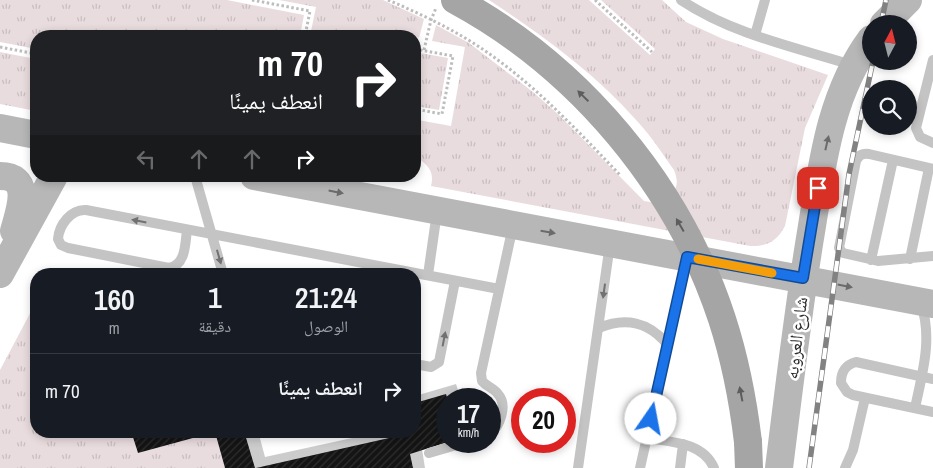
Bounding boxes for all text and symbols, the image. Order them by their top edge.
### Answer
north arrow [862,15,918,70]
map controls [862,15,917,135]
text: 70 m [258,40,323,87]
icon: right [341,50,406,115]
button: search [862,80,917,135]
text: انعطف يمينًا [229,86,323,116]
one-way arrow [577,90,589,102]
one-way arrow [823,135,831,150]
icon: left [132,145,160,173]
icon: ahead [185,145,213,173]
icon: ahead [238,145,266,173]
icon: right [291,145,319,173]
pin [797,167,839,209]
icon: arrive [804,174,832,202]
one-way arrow [329,188,344,196]
one-way arrow [132,217,147,225]
one-way arrow [676,218,684,232]
one-way arrow [540,228,556,236]
one-way arrow [215,249,223,264]
text: 1 [208,277,222,317]
text: 21:24 [295,277,357,317]
text: 160 [94,279,135,319]
one-way arrow [600,283,608,299]
one-way arrow [837,283,853,291]
street label: شارع العروبه [779,295,813,381]
text: دقيقة [199,315,231,337]
text: الوصول [304,315,348,337]
text: m [109,317,120,339]
one-way arrow [440,331,448,347]
text: انعطف يمينًا [278,375,363,401]
icon: right [378,377,406,405]
text: 70 m [45,378,80,404]
one-way arrow [737,386,745,401]
speed limit sign: 20 [511,388,576,453]
position arrow [624,392,676,444]
text: 17 [457,397,480,431]
text: km/h [458,425,479,441]

